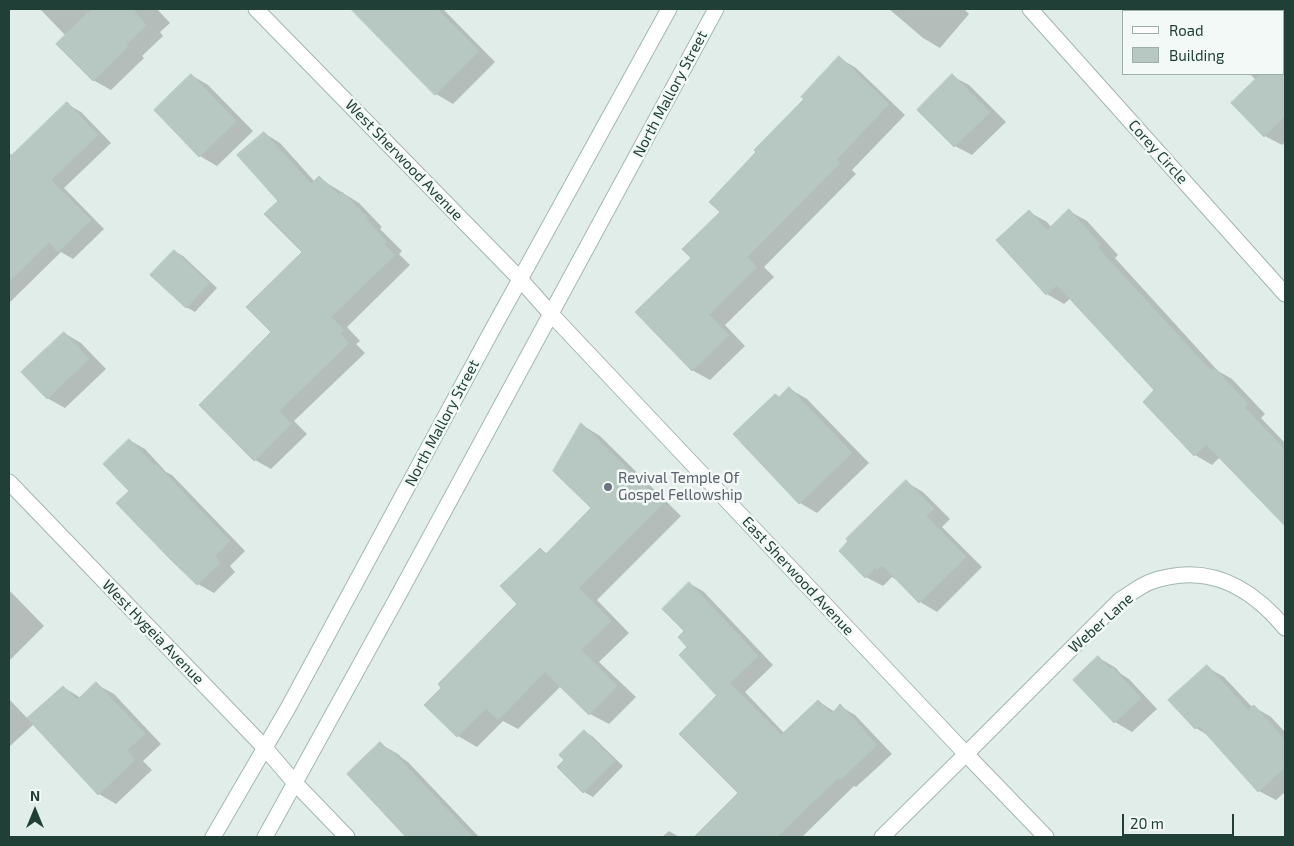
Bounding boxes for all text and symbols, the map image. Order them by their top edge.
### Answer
legend [1122,10,1284,75]
text: Road [1169,21,1204,39]
street label: North Mallory Street [629,28,711,160]
text: Building [1169,46,1224,64]
street label: West Sherwood Avenue [341,96,467,224]
street label: Corey Circle [1125,116,1191,188]
street label: North Mallory Street [401,357,483,489]
place label: Revival Temple Of Gospel Fellowship [618,469,743,504]
marker: Revival Temple Of Gospel Fellowship [602,481,614,493]
street label: East Sherwood Avenue [738,513,858,639]
street label: West Hygeia Avenue [98,576,208,688]
street label: Weber Lane [1065,589,1137,657]
north arrow [10,786,60,836]
text: N [30,787,40,804]
scale bar [1124,804,1236,836]
text: 20 m [1130,814,1164,832]

